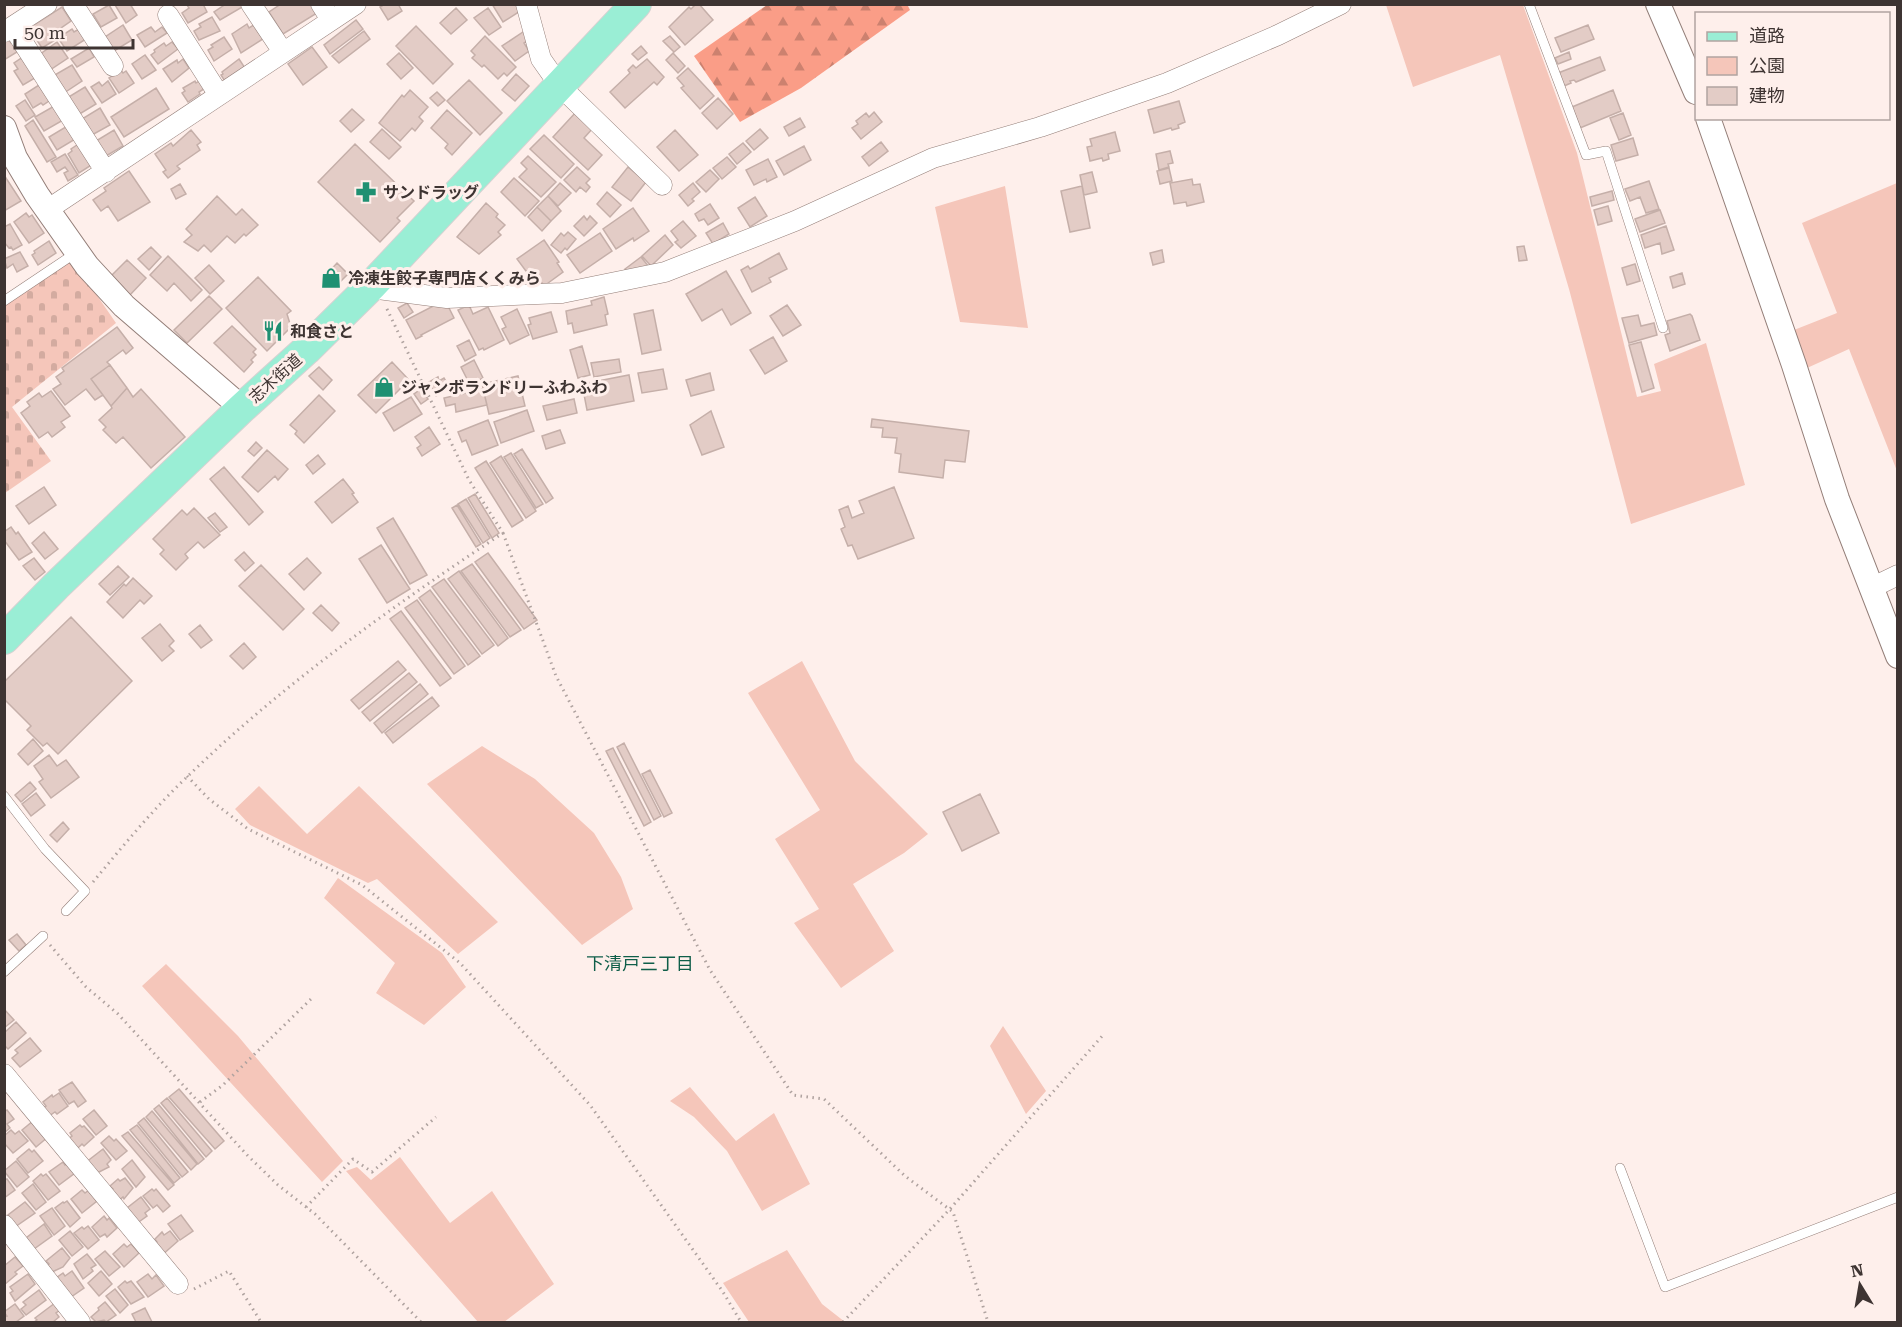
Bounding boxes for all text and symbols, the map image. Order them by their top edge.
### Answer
scale bar [15,12,134,50]
legend [1695,12,1890,120]
text: 50 m [24,22,65,43]
text: 道路 [1749,25,1785,46]
text: 公園 [1749,55,1785,76]
text: 建物 [1749,85,1785,106]
pharmacy icon: サンドラッグ [354,180,378,204]
place label: サンドラッグ [383,183,479,202]
shop icon: 冷凍生餃子専門店くくみら [319,266,343,290]
place label: 冷凍生餃子専門店くくみら [348,269,541,288]
restaurant icon: 和食さと [261,319,285,343]
place label: 和食さと [290,322,354,341]
street label: 志木街道 [245,350,305,407]
shop icon: ジャンボランドリーふわふわ [372,375,396,399]
place label: ジャンボランドリーふわふわ [401,378,608,397]
district label: 下清戸三丁目 [586,953,694,974]
north arrow [1830,1255,1890,1315]
text: N [1849,1260,1865,1281]

